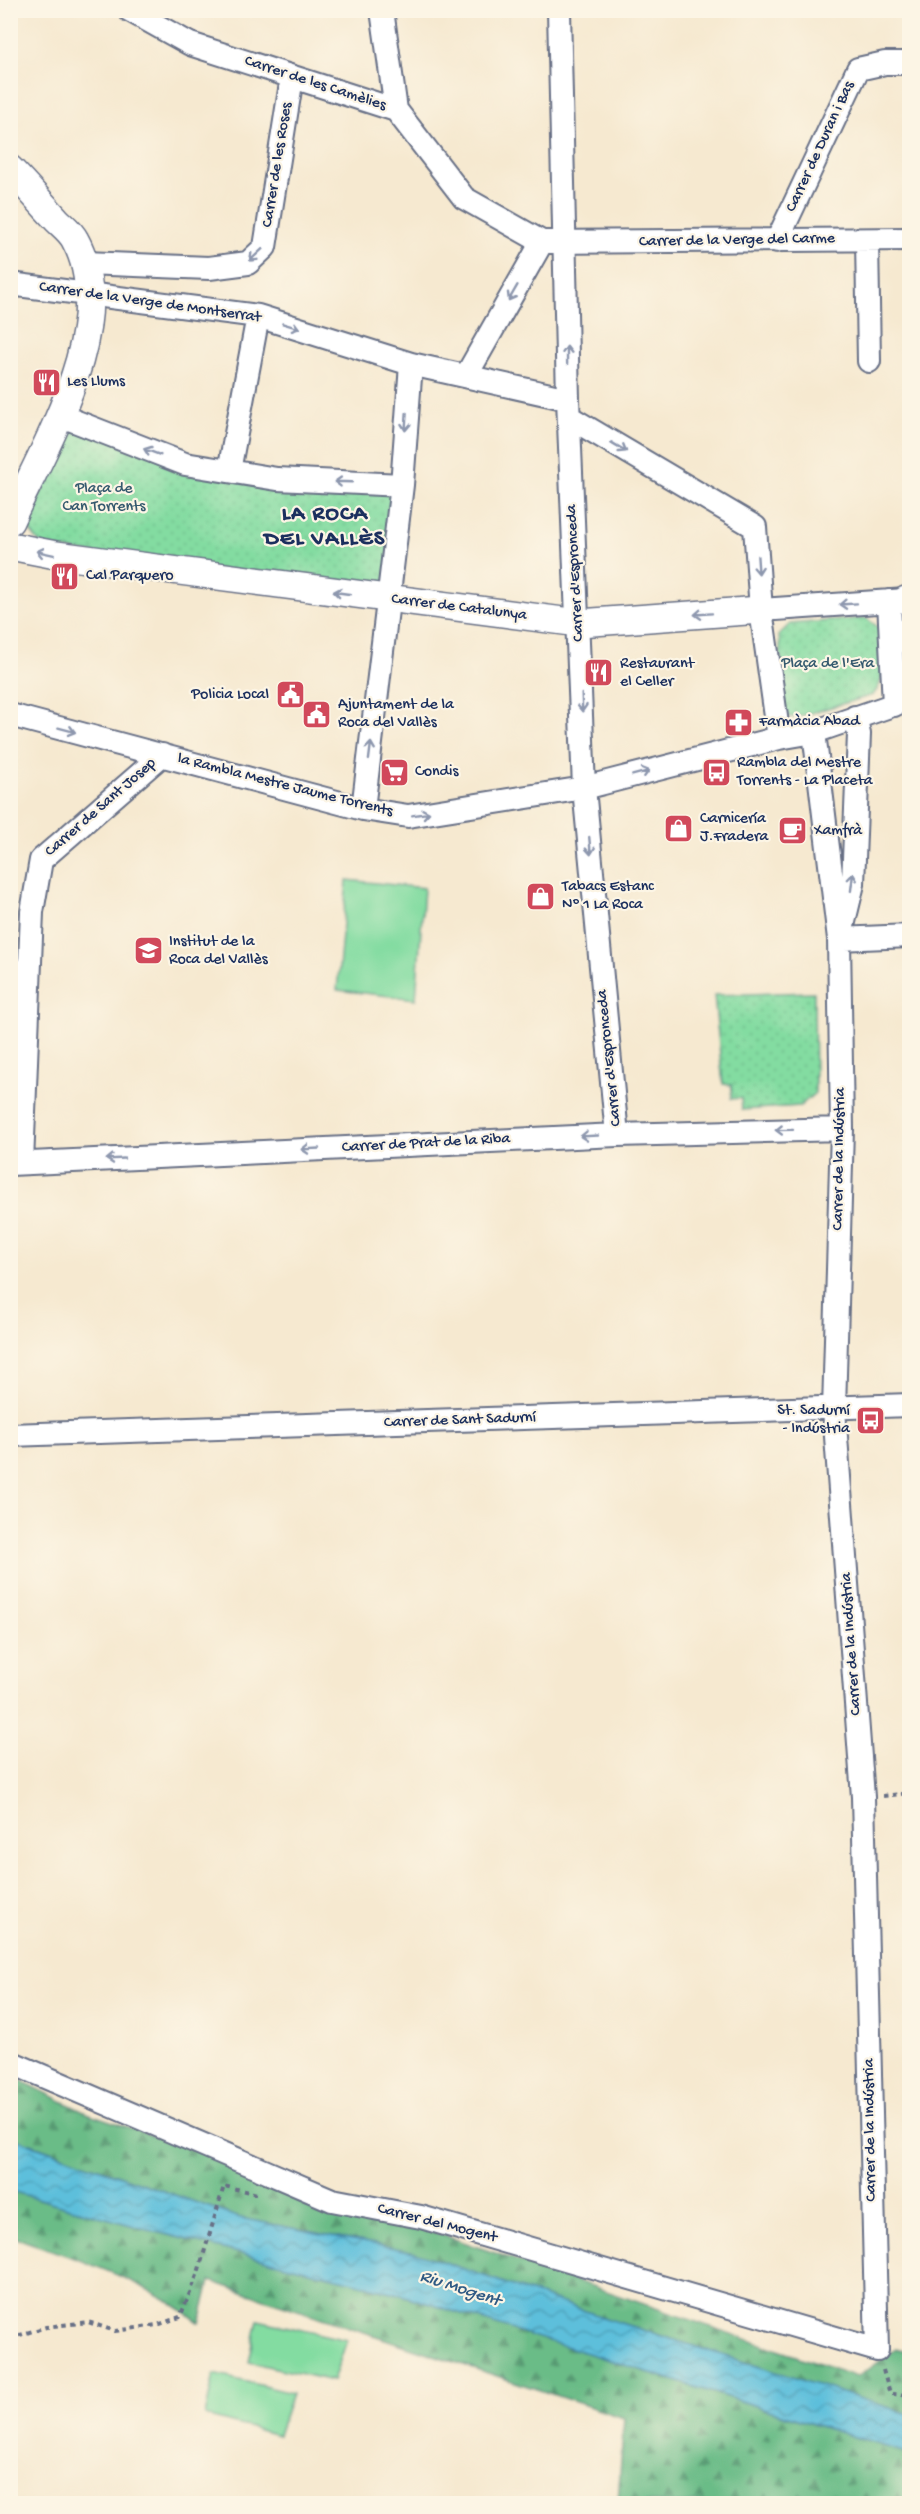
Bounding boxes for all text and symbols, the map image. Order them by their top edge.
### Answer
street label: Carrer de les Camèlies [242,52,389,116]
street label: Carrer de Duran i Bas [782,78,860,215]
street label: Carrer de les Roses [259,100,297,229]
street label: Carrer de la Verge del Carme [639,230,836,252]
one-way arrow [249,248,264,262]
street label: Carrer de la Verge de Montserrat [38,278,264,328]
one-way arrow [507,284,519,301]
one-way arrow [281,322,300,333]
one-way arrow [561,346,573,366]
restaurant icon: Les Llums [30,366,62,398]
place label: Les Llums [67,373,126,392]
one-way arrow [401,412,412,432]
one-way arrow [610,442,627,454]
one-way arrow [143,446,162,457]
one-way arrow [334,477,354,488]
park label: Plaça de Can Torrents [62,480,147,517]
district label: LA ROCA DEL VALLÈS [262,502,386,553]
street label: Carrer d'Espronceda [563,503,589,642]
one-way arrow [35,547,55,558]
one-way arrow [752,554,763,574]
restaurant icon: Cal Parquero [49,560,81,592]
place label: Cal Parquero [86,567,174,586]
one-way arrow [332,588,352,599]
street label: Carrer de Catalunya [390,590,529,626]
one-way arrow [839,599,858,610]
one-way arrow [693,609,713,620]
place label: Restaurant el Celler [620,655,696,692]
park label: Plaça de l'Era [781,655,876,674]
restaurant icon: Restaurant el Celler [583,657,615,689]
public building icon: Policia Local [274,679,306,711]
place label: Policia Local [190,686,269,705]
one-way arrow [576,692,587,712]
place label: Ajuntament de la Roca del Vallès [338,696,455,733]
public building icon: Ajuntament de la Roca del Vallès [301,698,333,730]
pharmacy icon: Farmàcia Abad [722,706,754,738]
place label: Farmàcia Abad [758,713,861,732]
one-way arrow [57,724,76,736]
one-way arrow [365,742,376,761]
street label: la Rambla Mestre Jaume Torrents [175,750,396,822]
street label: Carrer de Sant Josep [42,754,161,861]
place label: Rambla del Mestre Torrents - La Placeta [736,754,874,791]
supermarket icon: Condis [378,756,410,788]
bus stop icon: Rambla del Mestre Torrents - La Placeta [700,756,732,788]
place label: Condis [415,763,459,782]
one-way arrow [631,767,650,779]
one-way arrow [411,808,431,819]
place label: Carnicería J.Fradera [700,810,770,847]
shop icon: Carnicería J.Fradera [663,812,695,844]
cafe icon: Xamfrà [777,815,809,847]
place label: Xamfrà [813,822,863,841]
one-way arrow [585,836,596,856]
one-way arrow [847,872,858,892]
place label: Tabacs Estanc Nº 1 La Roca [561,878,654,915]
shop icon: Tabacs Estanc Nº 1 La Roca [525,880,557,912]
place label: Institut de la Roca del Vallès [169,933,269,970]
school or university icon: Institut de la Roca del Vallès [132,935,164,967]
street label: Carrer d'Espronceda [593,988,627,1127]
street label: Carrer de la Indústria [829,1086,851,1231]
one-way arrow [774,1125,794,1136]
street label: Carrer de Prat de la Riba [341,1130,512,1158]
one-way arrow [579,1130,599,1141]
one-way arrow [301,1144,321,1155]
one-way arrow [106,1153,126,1164]
place label: St. Sadurní - Indústria [777,1402,851,1439]
bus stop icon: St. Sadurní - Indústria [855,1404,887,1436]
street label: Carrer de Sant Sadurní [384,1409,537,1433]
street label: Carrer de la Indústria [837,1571,866,1716]
street label: Carrer de la Indústria [860,2057,882,2202]
street label: Carrer del Mogent [375,2200,500,2248]
water label: Riu Mogent [417,2266,506,2313]

